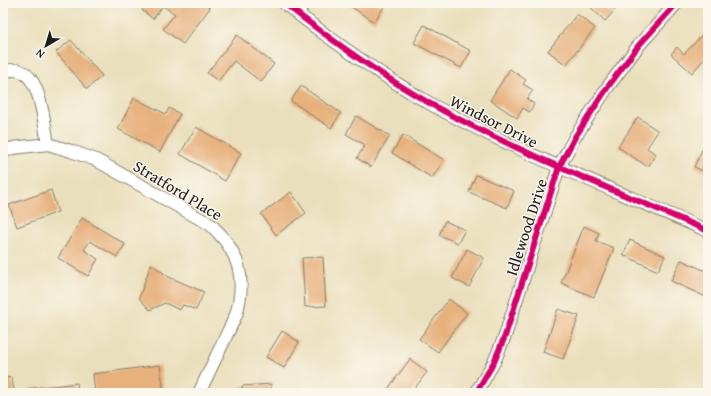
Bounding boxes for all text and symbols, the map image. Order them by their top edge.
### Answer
north arrow [26,26,66,66]
text: N [32,45,48,62]
street label: Windsor Drive [446,88,542,154]
street label: Stratford Place [129,154,227,226]
street label: Idlewood Drive [499,175,553,279]

